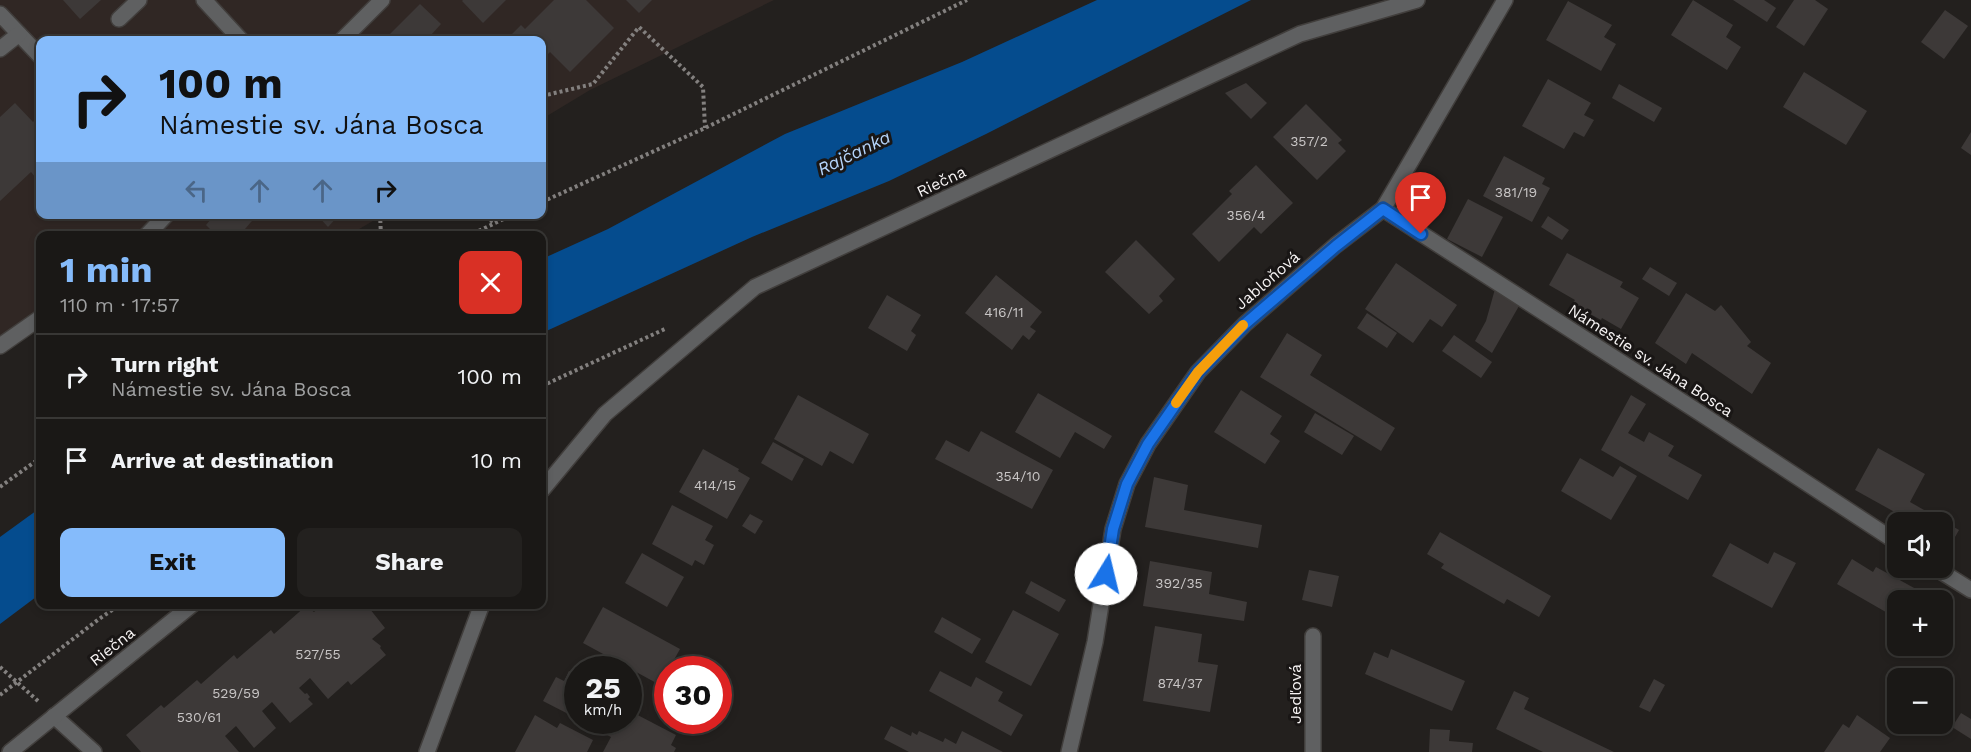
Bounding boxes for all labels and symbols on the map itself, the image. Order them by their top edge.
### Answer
water label: Rajčanka [814,126,894,179]
house number: 357/2 [1290,133,1328,149]
street label: Riečna [914,162,969,201]
pin [1395,172,1446,234]
house number: 381/19 [1495,184,1537,200]
house number: 356/4 [1227,207,1265,223]
street label: Jabloňová [1231,247,1303,313]
street label: Námestie sv. Jána Bosca [1565,300,1737,421]
house number: 416/11 [984,304,1024,320]
house number: 354/10 [995,468,1041,484]
house number: 414/15 [694,477,736,493]
position arrow [1074,542,1138,606]
house number: 392/35 [1155,575,1203,591]
street label: Riečna [86,623,139,670]
house number: 527/55 [295,646,341,662]
speed limit sign: 30 [654,656,732,734]
street label: Jedľová [1286,664,1305,724]
house number: 874/37 [1157,675,1203,691]
house number: 529/59 [212,685,260,701]
house number: 530/61 [177,709,221,725]

